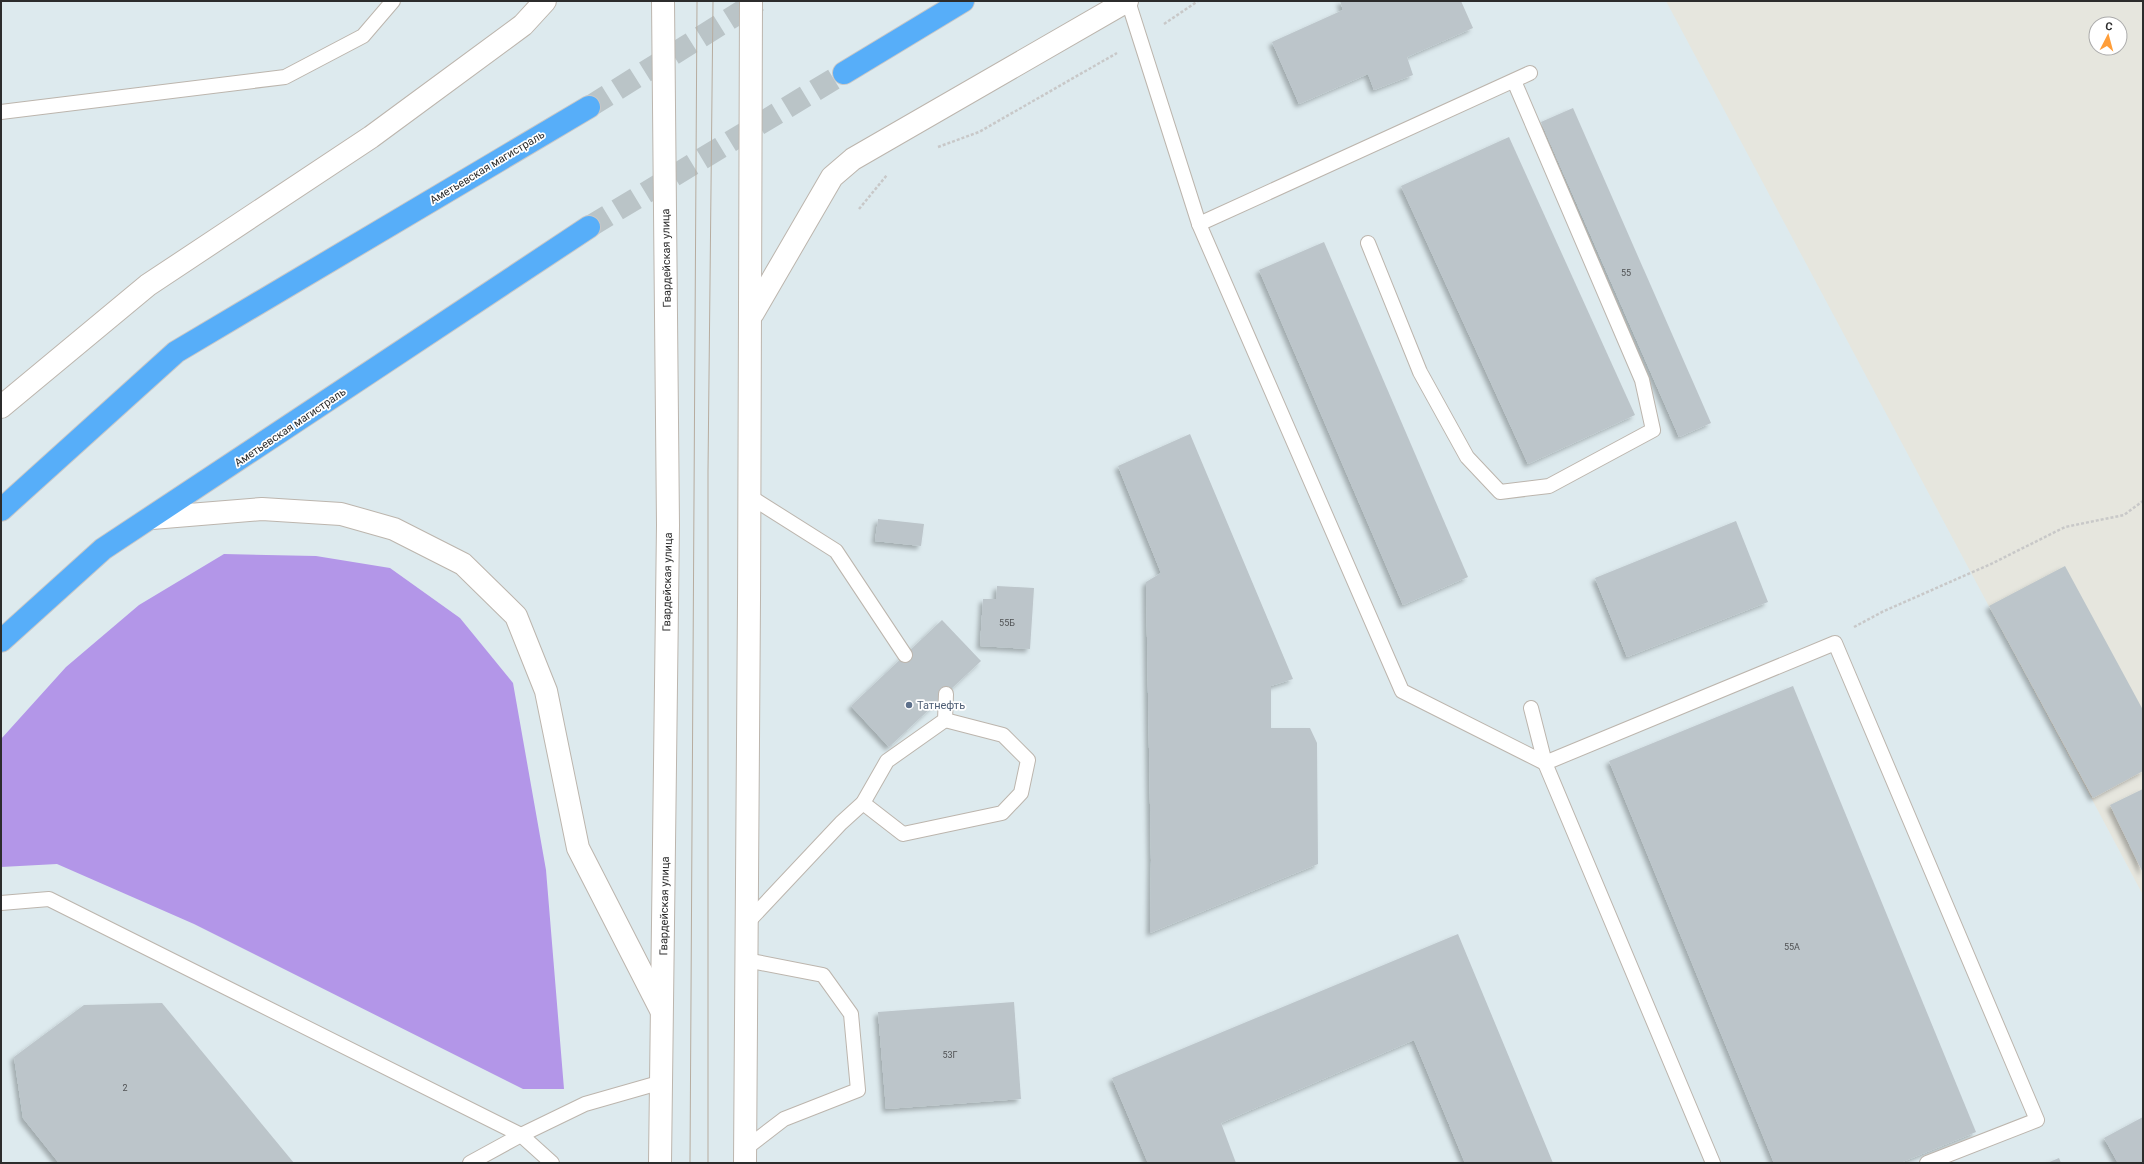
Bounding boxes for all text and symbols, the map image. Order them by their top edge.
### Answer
north arrow [2088,16,2128,56]
text: С [2105,20,2113,33]
street label: Аметьевская магистраль [428,128,547,207]
street label: Гвардейская улица [659,208,674,308]
house number: 55 [1621,268,1631,278]
street label: Аметьевская магистраль [232,385,348,470]
street label: Гвардейская улица [660,532,675,632]
house number: 55Б [999,618,1015,628]
place label: Татнефть [917,699,965,712]
marker: Татнефть [904,700,914,710]
street label: Гвардейская улица [657,856,672,956]
house number: 55А [1784,942,1800,952]
house number: 53Г [942,1050,958,1060]
house number: 2 [122,1083,128,1093]

